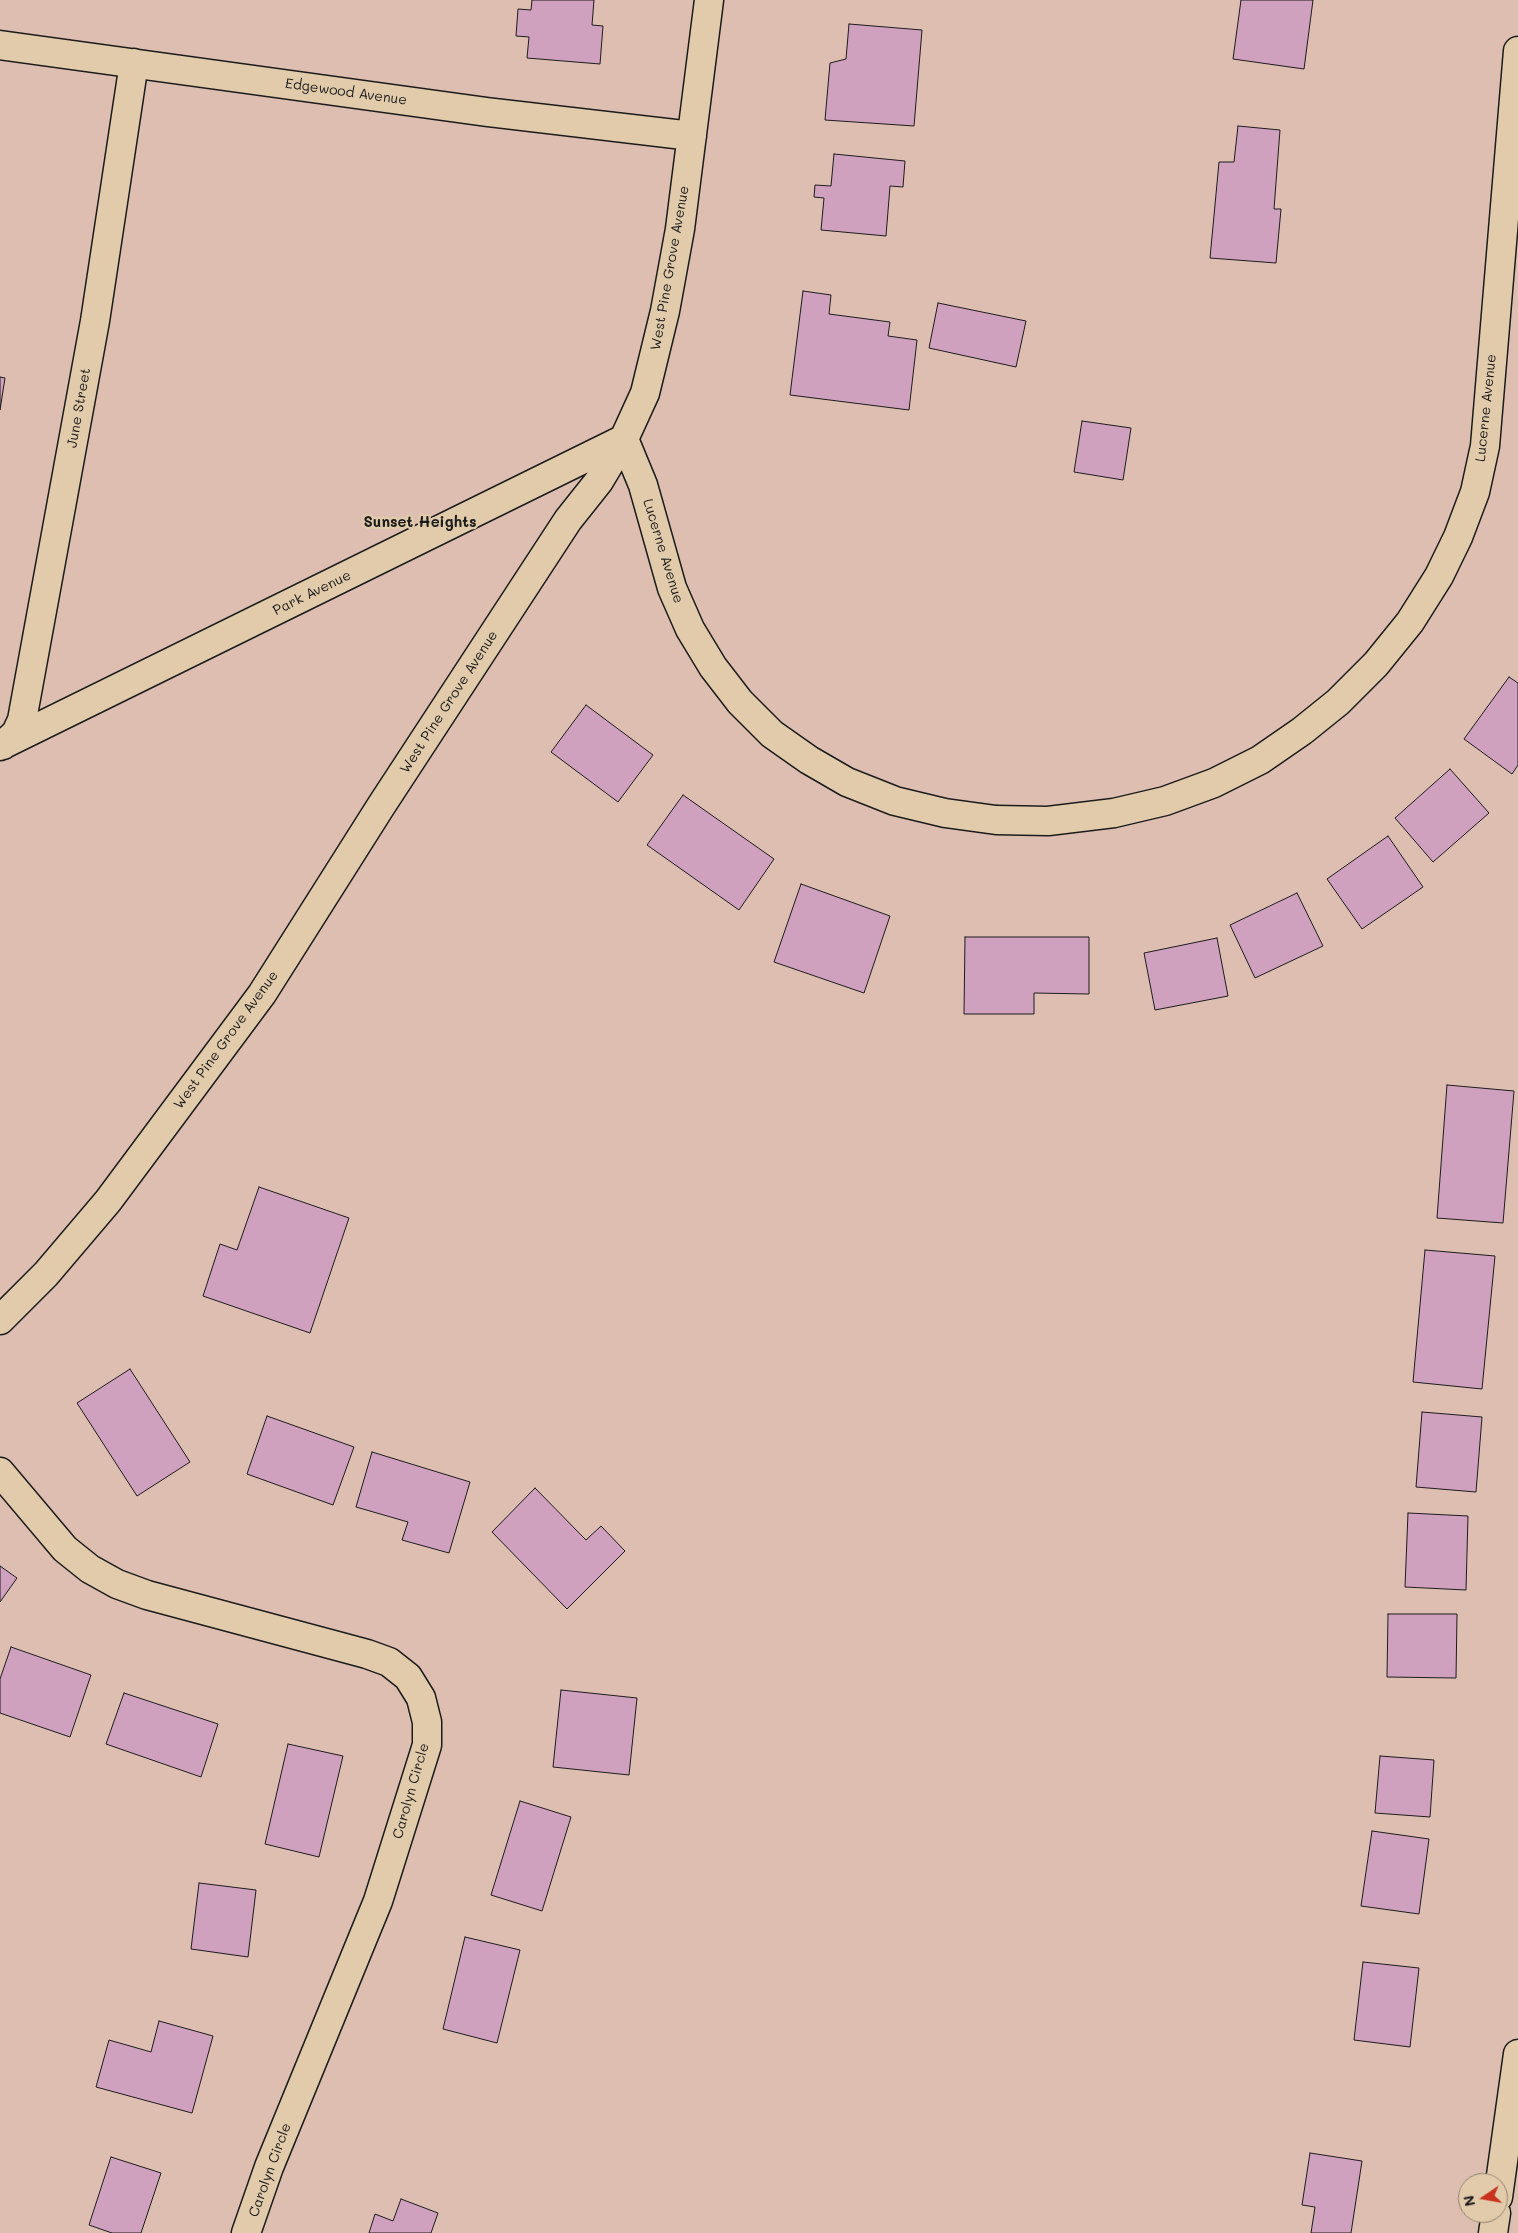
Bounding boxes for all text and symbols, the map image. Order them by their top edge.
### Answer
street label: Edgewood Avenue [284,75,408,109]
street label: West Pine Grove Avenue [647,184,693,352]
street label: Lucerne Avenue [1472,353,1500,463]
street label: June Street [64,367,94,449]
street label: Lucerne Avenue [639,497,687,605]
district label: Sunset Heights [363,513,477,531]
street label: Park Avenue [270,567,354,619]
street label: West Pine Grove Avenue [397,627,501,777]
street label: West Pine Grove Avenue [170,968,282,1112]
street label: Carolyn Circle [389,1741,433,1841]
street label: Carolyn Circle [245,2121,295,2219]
north arrow [1458,2173,1508,2223]
text: N [1458,2194,1479,2208]

